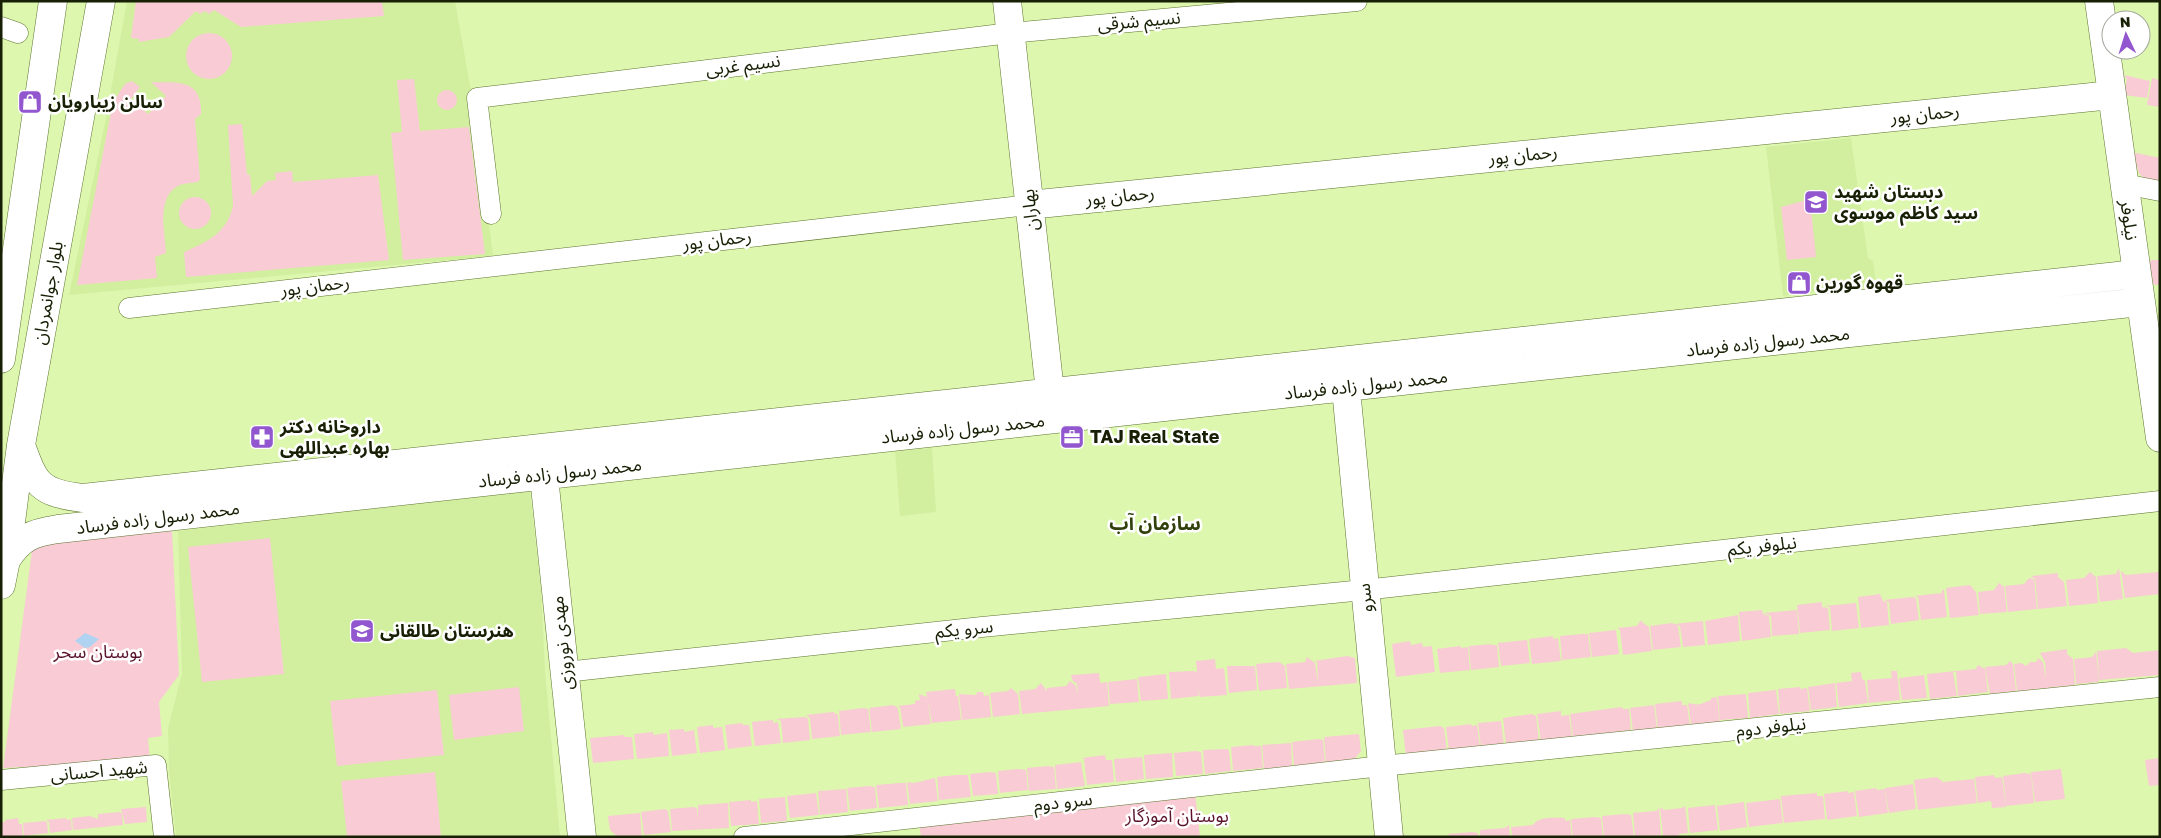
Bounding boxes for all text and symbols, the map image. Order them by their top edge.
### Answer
street label: نسیم شرقی [1096,5,1182,38]
north arrow [2101,10,2151,60]
text: N [2119,13,2131,30]
street label: نسیم غربی [704,49,782,82]
shop icon: سالن زیبارویان [17,89,43,115]
place label: سالن زیبارویان [48,90,163,113]
street label: رحمان پور [1888,98,1961,129]
street label: رحمان پور [1486,139,1559,170]
street label: رحمان پور [1083,180,1156,211]
place label: دبستان شهید سید کاظم موسوی [1834,180,1978,226]
street label: بهاران [1016,188,1043,232]
school or university icon: دبستان شهید سید کاظم موسوی [1803,189,1829,215]
street label: نیلوفر [2115,197,2144,242]
street label: رحمان پور [680,224,753,255]
street label: بلوار جوانمردان [27,239,68,346]
street label: رحمان پور [278,270,351,301]
shop icon: قهوه گورین [1786,270,1812,296]
place label: قهوه گورین [1816,271,1903,294]
street label: محمد رسول زاده فرساد [1685,321,1851,362]
street label: محمد رسول زاده فرساد [1283,364,1449,405]
street label: محمد رسول زاده فرساد [880,408,1046,449]
place label: داروخانه دکتر بهاره عبداللهی [279,415,390,459]
pharmacy icon: داروخانه دکتر بهاره عبداللهی [249,424,275,450]
office icon: TAJ Real State [1059,424,1085,450]
place label: TAJ Real State [1090,425,1220,447]
street label: محمد رسول زاده فرساد [477,452,643,493]
street label: محمد رسول زاده فرساد [75,496,241,539]
district label: سازمان آب [1109,511,1201,535]
street label: نیلوفر یکم [1726,530,1798,563]
street label: سرو [1352,582,1377,614]
street label: مهدی نوروزی [545,595,578,691]
street label: سرو یکم [934,614,994,645]
school or university icon: هنرستان طالقانی [349,618,375,644]
place label: هنرستان طالقانی [380,619,514,642]
park label: بوستان سحر [53,640,142,663]
street label: نیلوفر دوم [1735,711,1808,745]
street label: شهید احسانی [49,755,149,786]
street label: سرو دوم [1032,787,1094,819]
park label: بوستان آموزگار [1124,804,1229,827]

